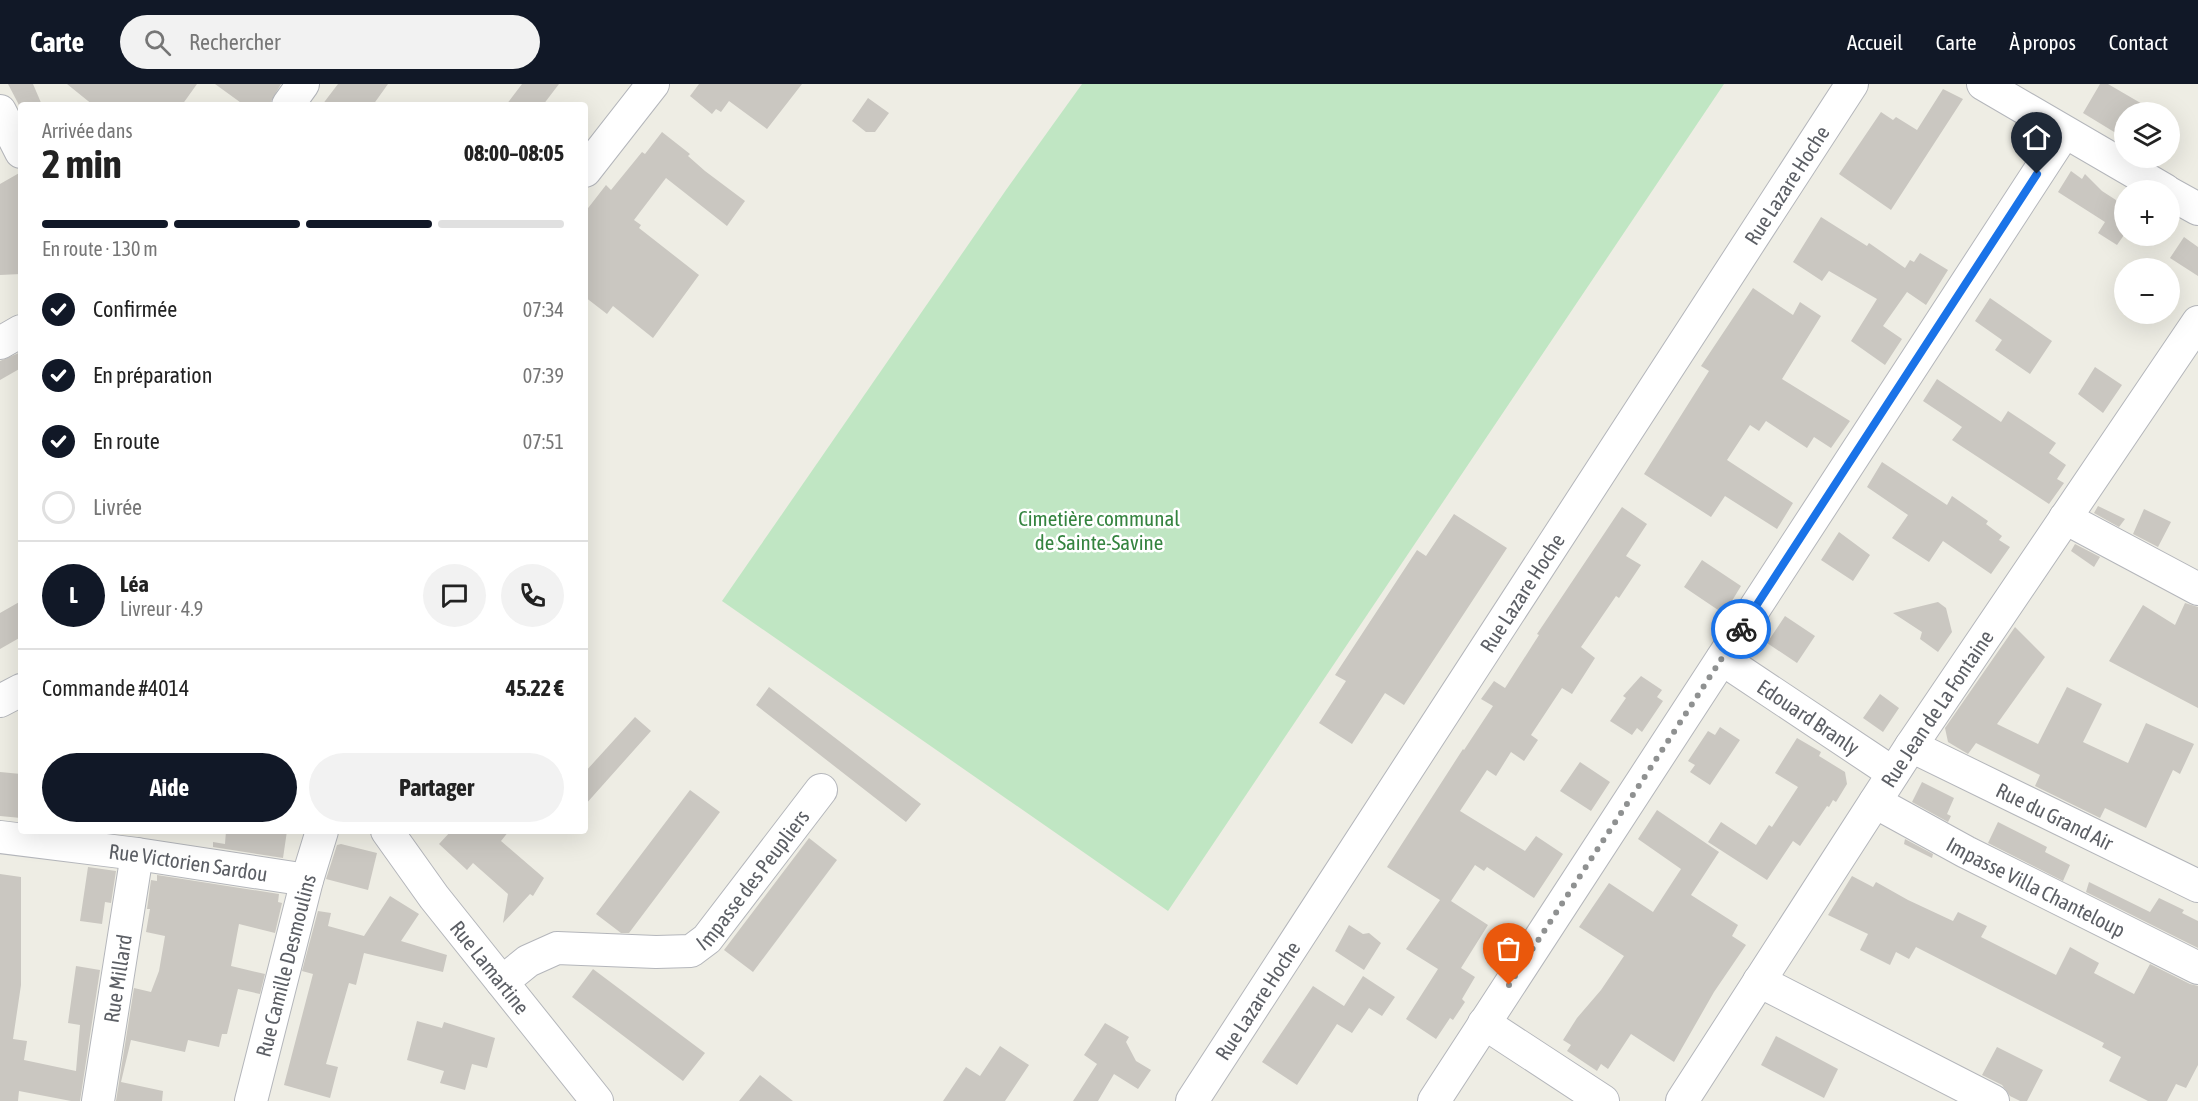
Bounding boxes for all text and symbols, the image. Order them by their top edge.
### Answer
search box [120,15,540,69]
text: Carte [30,26,84,58]
icon: search [141,26,174,59]
text: Rechercher [189,29,281,55]
text: Accueil [1847,30,1903,54]
text: Carte [1936,30,1976,54]
text: À propos [2009,30,2076,54]
text: Contact [2109,30,2168,54]
map controls [2114,102,2180,324]
button: layers [2114,102,2180,168]
pin [2011,112,2062,174]
text: Arrivée dans [42,119,133,142]
street label: Rue Lazare Hoche [1739,121,1834,249]
icon: home [2020,121,2053,154]
text: 08:00–08:05 [464,140,564,166]
text: 2 min [42,142,122,186]
button: + [2114,180,2180,246]
text: En route · 130 m [42,237,158,260]
button: − [2114,258,2180,324]
icon: check [42,293,75,326]
text: Confirmée [93,296,177,322]
text: 07:34 [523,298,564,321]
icon: check [42,359,75,392]
text: En préparation [93,362,212,388]
text: 07:39 [523,364,564,387]
icon: check [42,425,75,458]
text: En route [93,428,160,454]
text: 07:51 [523,430,564,453]
text: Livrée [93,494,142,520]
park label: Cimetière communal de Sainte-Savine [1018,506,1180,554]
street label: Rue Lazare Hoche [1475,529,1569,656]
button: chat [423,564,486,627]
button: phone [501,564,564,627]
text: Léa [120,571,149,597]
text: L [69,582,78,608]
text: Livreur · 4.9 [120,597,203,620]
courier [1711,599,1771,659]
icon: bike [1725,613,1758,646]
street label: Rue Jean de La Fontaine [1876,625,1998,792]
street label: Edouard Branly [1753,674,1864,759]
text: Commande #4014 [42,675,189,701]
text: 45.22 € [506,675,564,701]
button: Aide [42,753,297,822]
button: Partager [309,753,564,822]
street label: Rue du Grand Air [1992,777,2118,855]
street label: Impasse des Peupliers [691,805,814,955]
street label: Impasse Villa Chanteloup [1942,832,2129,942]
street label: Rue Victorien Sardou [108,839,269,886]
street label: Rue Camille Desmoulins [251,871,320,1059]
street label: Rue Lamartine [446,916,535,1019]
pin [1483,923,1534,985]
icon: bag [1492,932,1525,965]
street label: Rue Millard [99,933,136,1024]
street label: Rue Lazare Hoche [1210,937,1305,1064]

